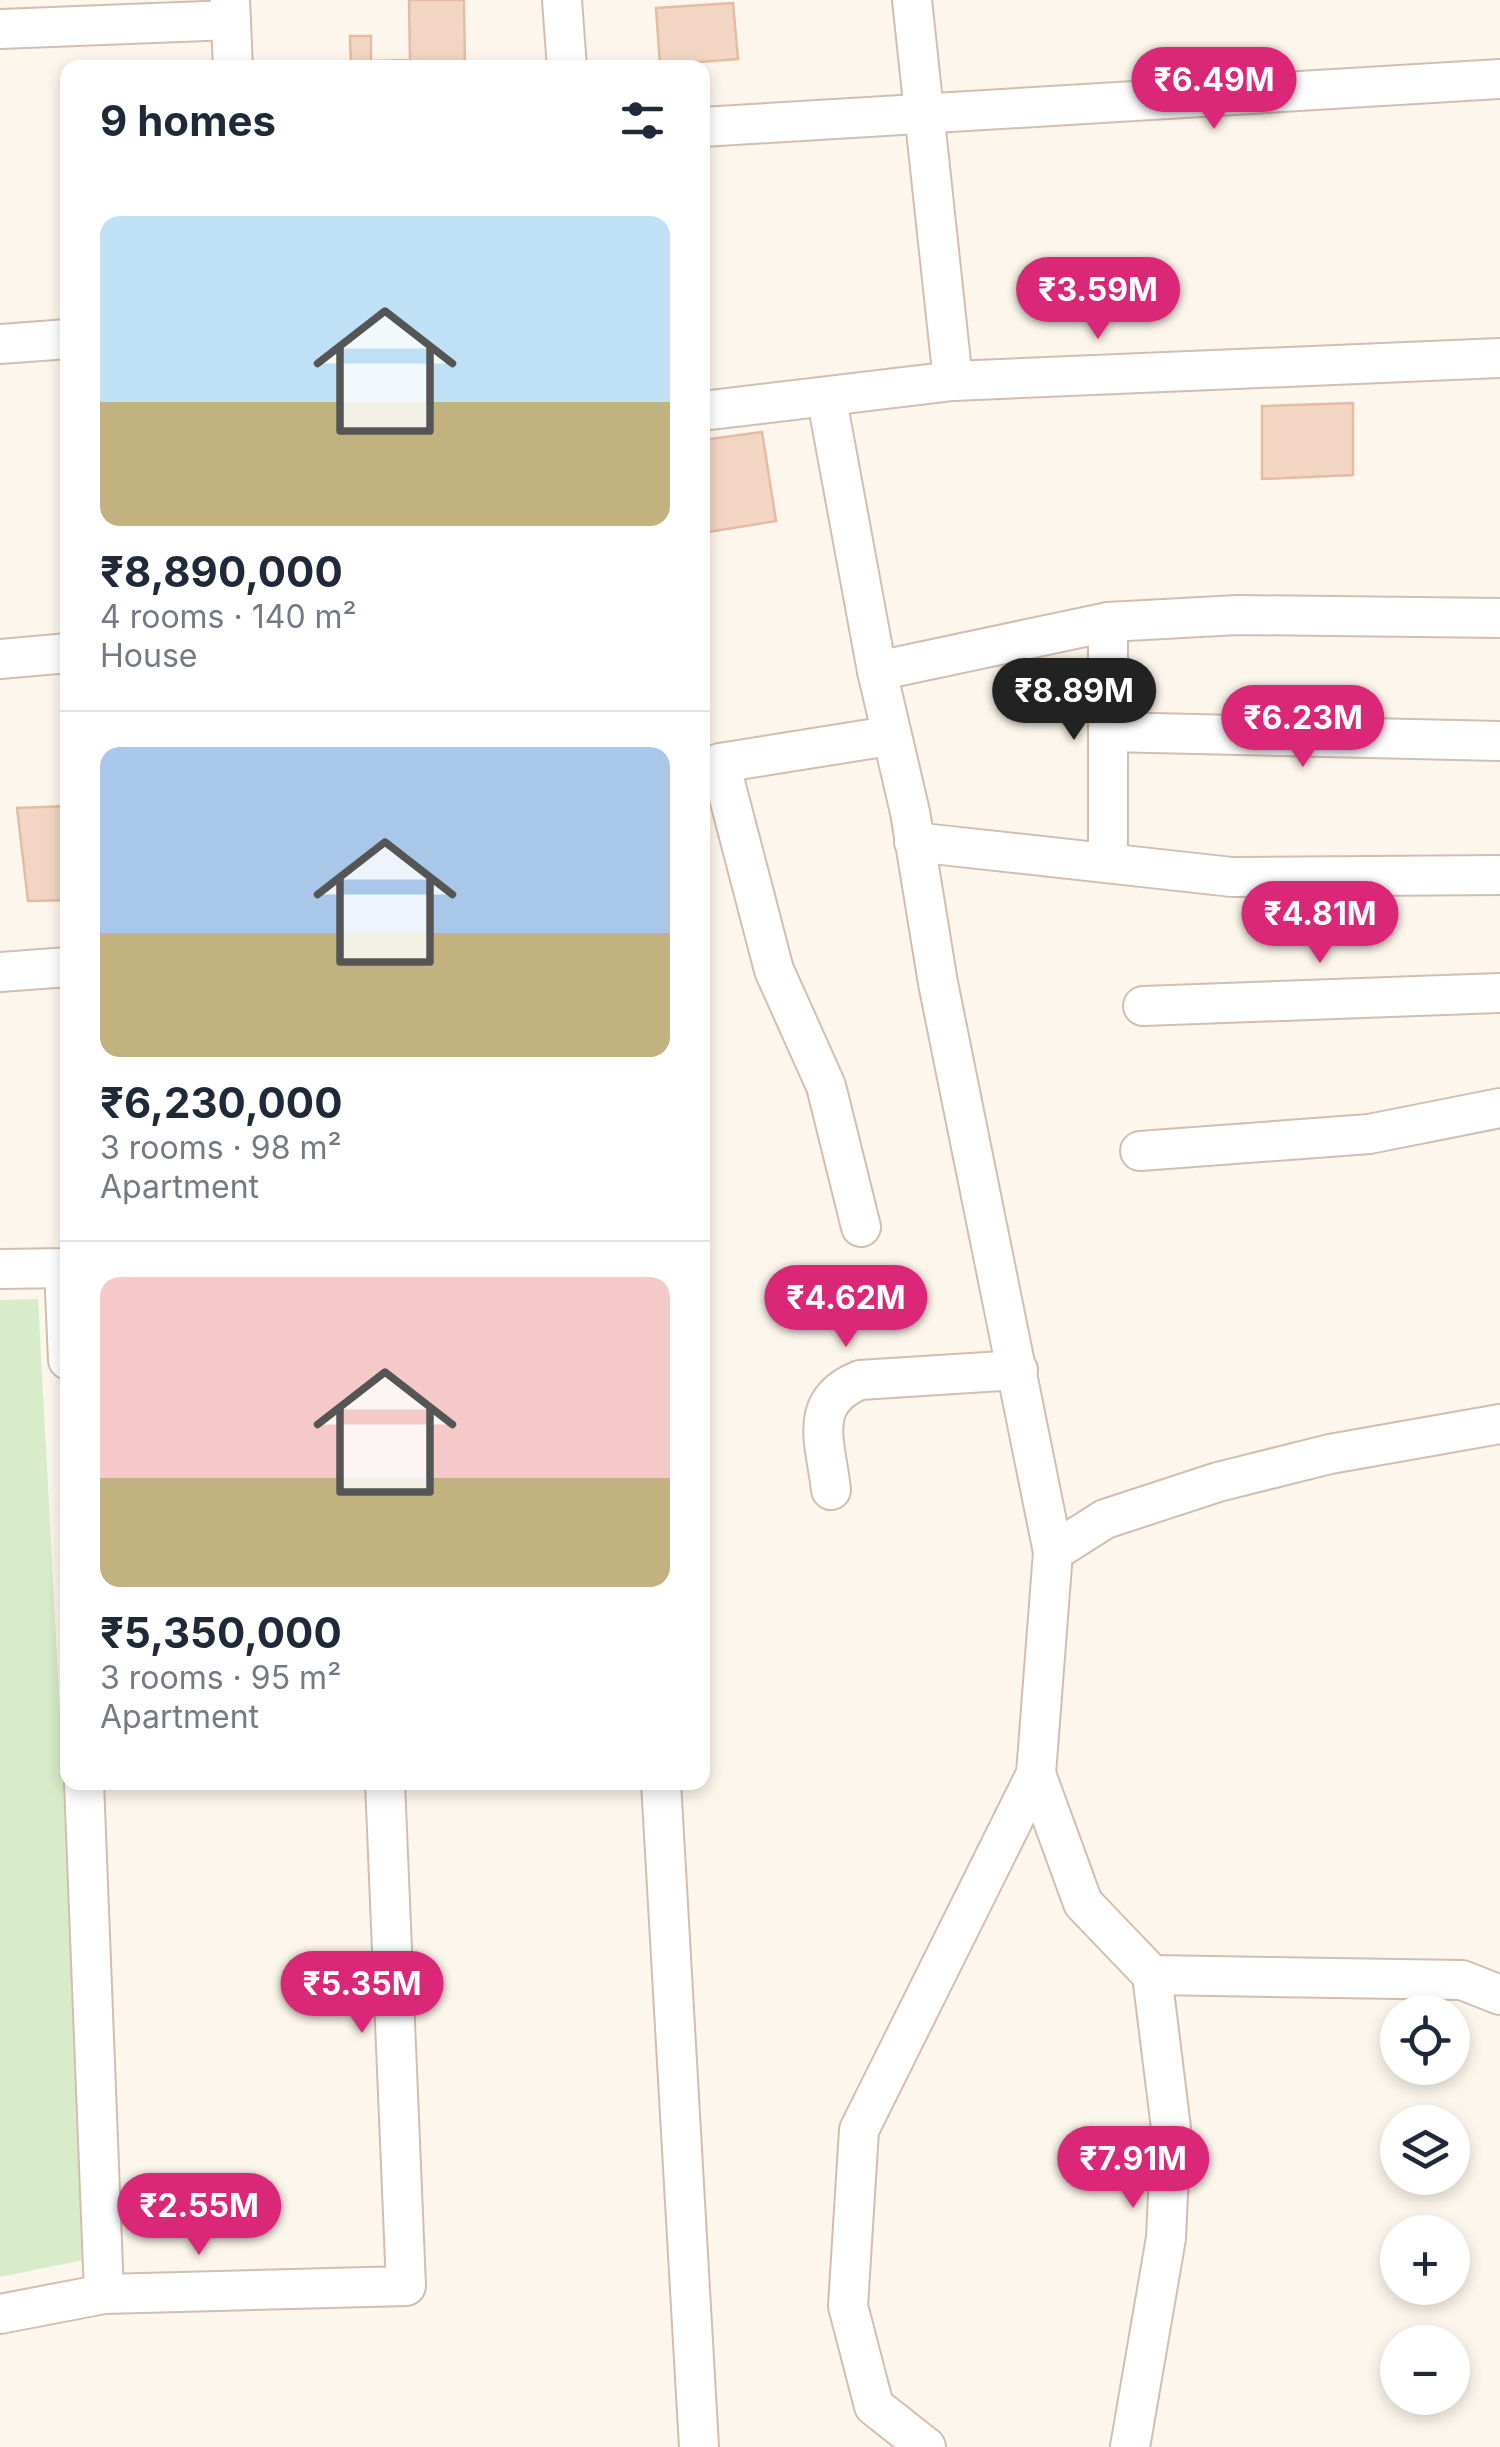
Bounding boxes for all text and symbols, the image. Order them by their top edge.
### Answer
pin: ₹6.49M [1133,47,1295,132]
text: ₹6.49M [1153,60,1275,99]
icon: filters [615,93,670,148]
text: 9 homes [100,95,276,146]
pin: ₹3.59M [1017,257,1179,342]
text: ₹3.59M [1038,270,1158,309]
icon: home [295,281,475,461]
text: ₹8,890,000 [100,546,343,597]
text: 4 rooms · 140 m² [100,597,357,636]
text: House [100,636,197,675]
pin: ₹8.89M [993,658,1155,743]
text: ₹8.89M [1014,671,1134,710]
pin: ₹6.23M [1222,685,1384,770]
text: ₹6.23M [1243,698,1363,737]
icon: home [295,812,475,992]
pin: ₹4.81M [1239,881,1401,966]
text: ₹4.81M [1263,894,1377,933]
text: ₹6,230,000 [100,1077,342,1128]
text: 3 rooms · 98 m² [100,1128,342,1167]
text: Apartment [100,1167,259,1206]
pin: ₹4.62M [765,1265,927,1350]
text: ₹4.62M [786,1278,906,1317]
icon: home [295,1342,475,1522]
text: ₹5,350,000 [100,1607,342,1658]
text: 3 rooms · 95 m² [100,1658,341,1697]
text: Apartment [100,1697,259,1736]
pin: ₹5.35M [281,1951,443,2036]
text: ₹5.35M [303,1964,421,2003]
map controls [1380,1995,1470,2415]
button: locate [1380,1995,1470,2085]
button: layers [1380,2105,1470,2195]
pin: ₹7.91M [1052,2126,1214,2211]
text: ₹7.91M [1079,2139,1187,2178]
pin: ₹2.55M [118,2173,280,2258]
text: ₹2.55M [139,2186,259,2225]
button: + [1380,2215,1470,2305]
button: − [1380,2325,1470,2415]

